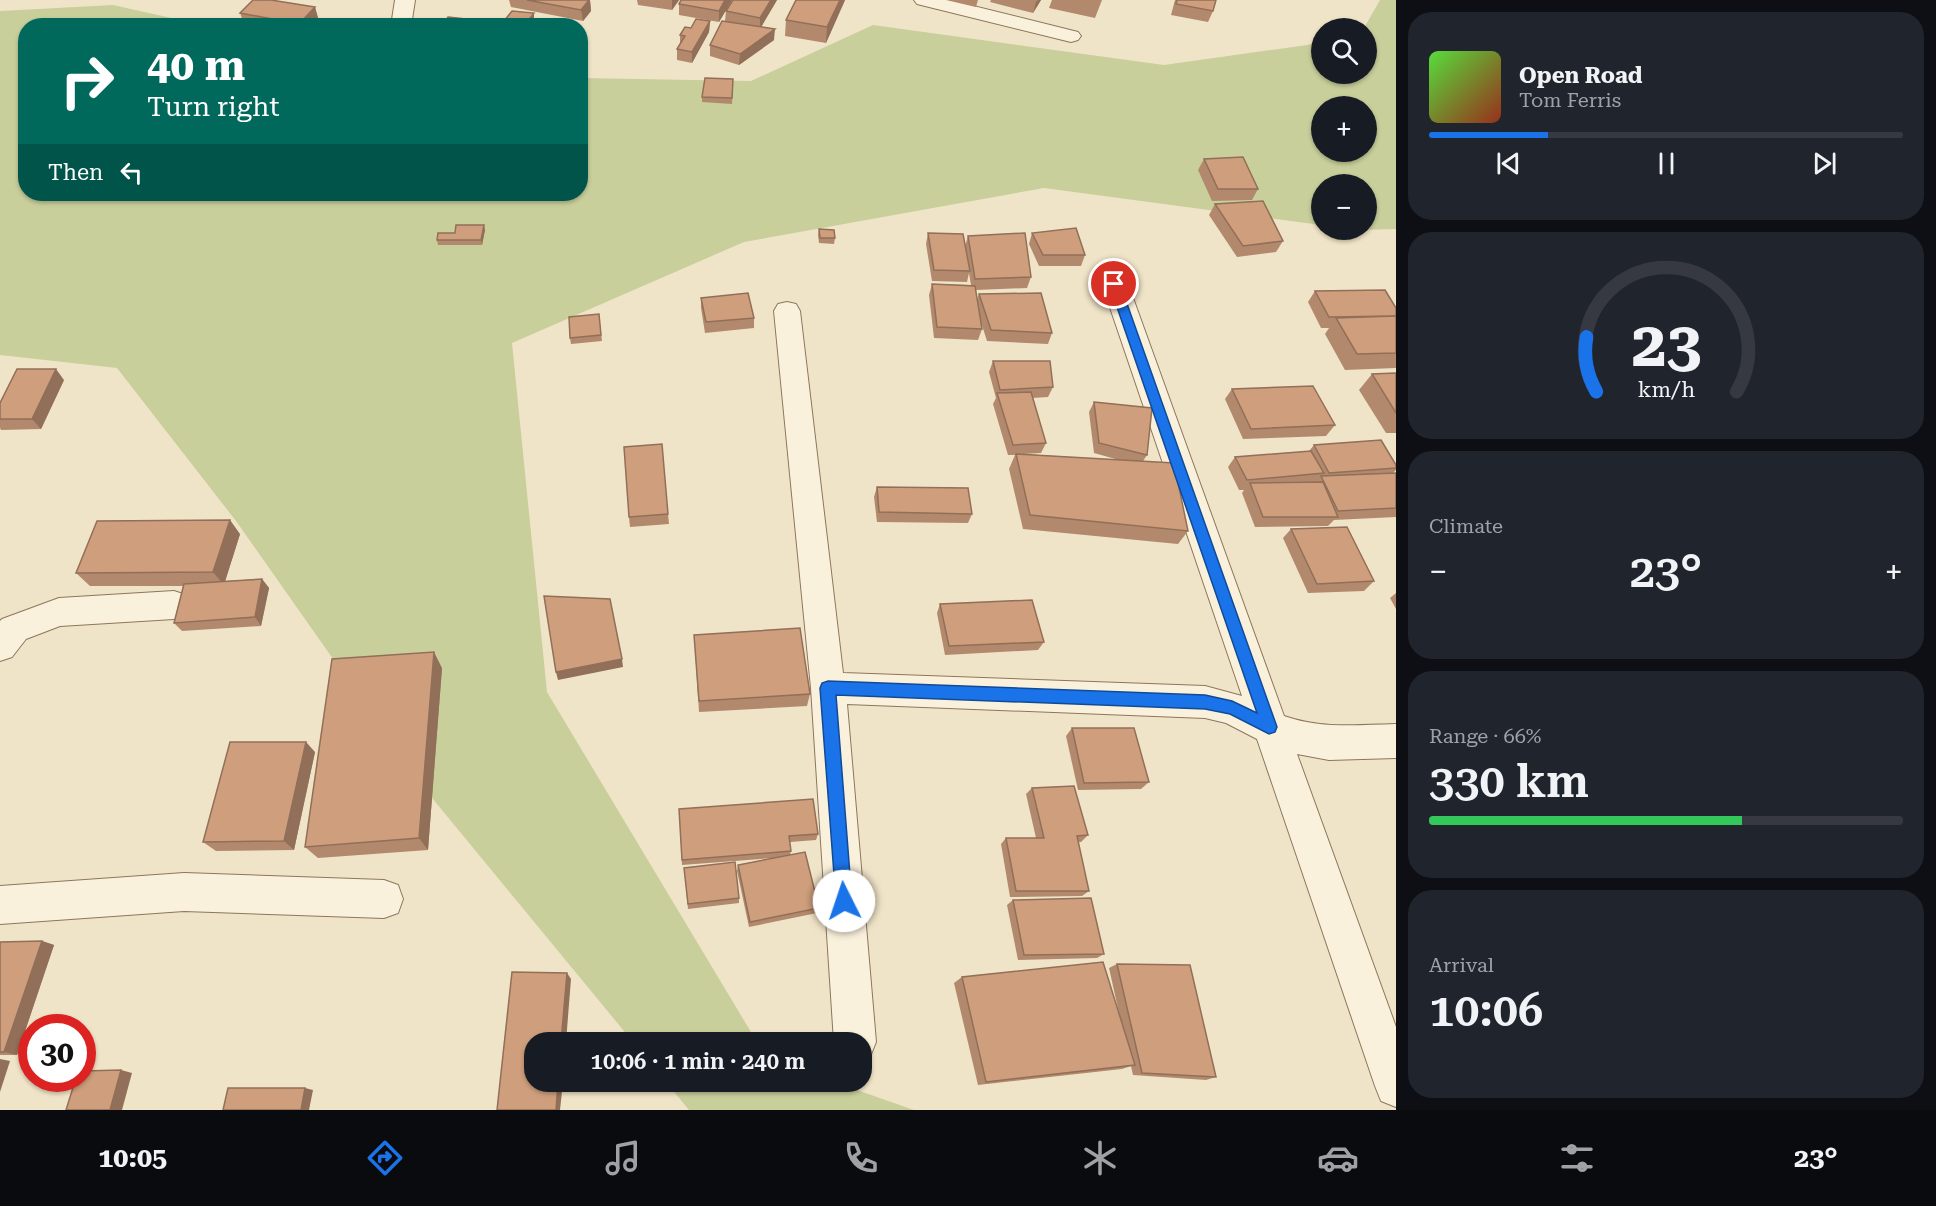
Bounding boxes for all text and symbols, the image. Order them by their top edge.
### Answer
map controls [1311,18,1377,240]
button: search [1311,18,1377,84]
text: 40 m [147,41,245,90]
icon: right [48,42,126,120]
text: Open Road [1519,63,1642,88]
text: Tom Ferris [1519,88,1621,112]
text: Turn right [147,91,280,123]
button: + [1311,96,1377,162]
icon: previous [1492,147,1525,180]
icon: pause [1650,147,1683,180]
icon: next [1808,147,1841,180]
icon: left [115,156,148,189]
text: Then [48,160,103,185]
button: − [1311,174,1377,240]
pin [1088,258,1139,309]
icon: arrive [1097,267,1130,300]
text: 23 [1631,309,1701,382]
text: km/h [1637,378,1695,403]
text: Climate [1429,514,1503,538]
text: 23° [1630,545,1702,598]
text: − [1429,552,1447,591]
text: + [1885,552,1903,591]
text: Range · 66% [1429,724,1541,748]
text: 330 km [1429,755,1589,808]
position arrow [812,869,876,933]
text: Arrival [1429,953,1494,977]
text: 10:06 [1429,984,1543,1037]
speed limit sign: 30 [18,1014,96,1092]
text: 10:06 · 1 min · 240 m [591,1049,805,1074]
icon: directions [364,1137,406,1179]
icon: music [602,1137,644,1179]
icon: phone [840,1137,882,1179]
icon: climate [1079,1137,1121,1179]
icon: car [1317,1137,1359,1179]
icon: filters [1556,1137,1598,1179]
text: 10:05 [98,1142,167,1174]
text: 23° [1794,1142,1838,1174]

